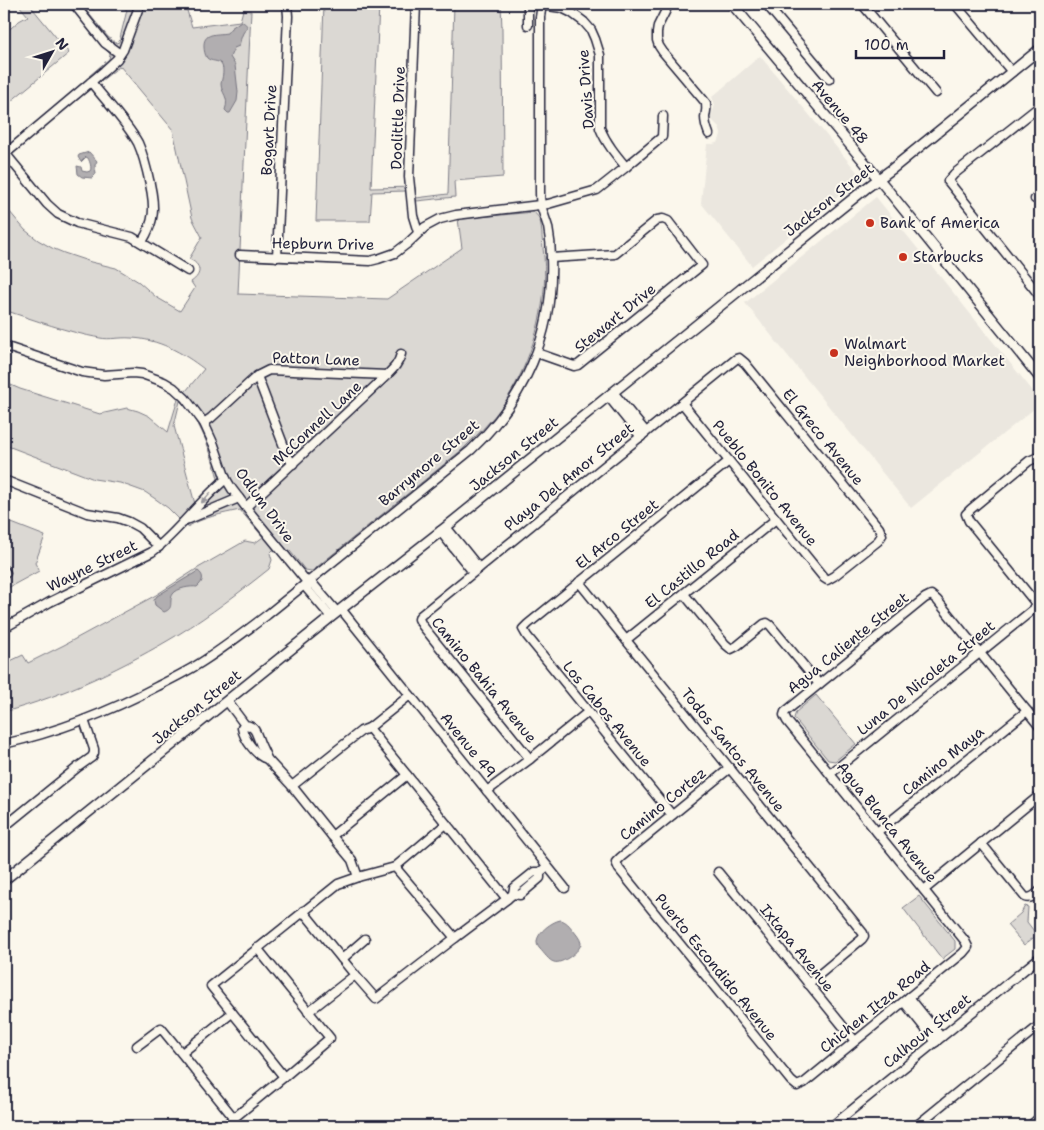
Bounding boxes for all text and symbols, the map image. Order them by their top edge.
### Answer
north arrow [28,28,78,78]
scale bar [856,28,944,60]
text: N [52,34,73,54]
text: 100 m [864,35,909,55]
street label: Davis Drive [573,49,599,129]
street label: Doolittle Drive [386,66,410,170]
street label: Avenue 48 [807,75,873,149]
street label: Bogart Drive [257,84,281,176]
street label: Jackson Street [780,159,878,241]
place label: Bank of America [880,213,1000,233]
marker: Bank of America [864,217,876,229]
street label: Hepburn Drive [271,233,375,255]
place label: Starbucks [913,247,984,267]
marker: Starbucks [897,251,909,263]
street label: Stewart Drive [570,279,660,357]
place label: Walmart Neighborhood Market [844,334,1005,371]
street label: Patton Lane [272,347,360,371]
marker: Walmart Neighborhood Market [828,347,840,359]
street label: McConnell Lane [268,376,366,470]
street label: El Greco Avenue [778,384,868,490]
street label: Jackson Street [466,412,562,496]
street label: Barrymore Street [375,415,483,511]
street label: Pueblo Bonito Avenue [708,416,822,550]
street label: Playa Del Amor Street [500,418,638,536]
street label: Odlum Drive [231,464,299,546]
one-way arrow [200,492,211,505]
street label: El Arco Street [571,494,663,574]
street label: El Castillo Road [641,525,743,613]
street label: Wayne Street [43,535,141,597]
street label: Agua Caliente Street [783,588,913,698]
street label: Camino Bahia Avenue [427,613,541,747]
street label: Luna De Nicoleta Street [853,616,999,740]
street label: Los Cabos Avenue [558,657,656,771]
street label: Jackson Street [149,665,245,749]
street label: Todos Santos Avenue [677,684,789,816]
street label: Avenue 49 [436,708,500,782]
street label: Camino Maya [898,721,989,800]
street label: Agua Blanca Avenue [832,758,942,886]
street label: Camino Cortez [615,763,711,845]
street label: Puerto Escondido Avenue [650,889,782,1045]
street label: Ixtapa Avenue [755,900,839,996]
street label: Chichen Itza Road [816,956,935,1058]
street label: Calhoun Street [879,989,975,1073]

